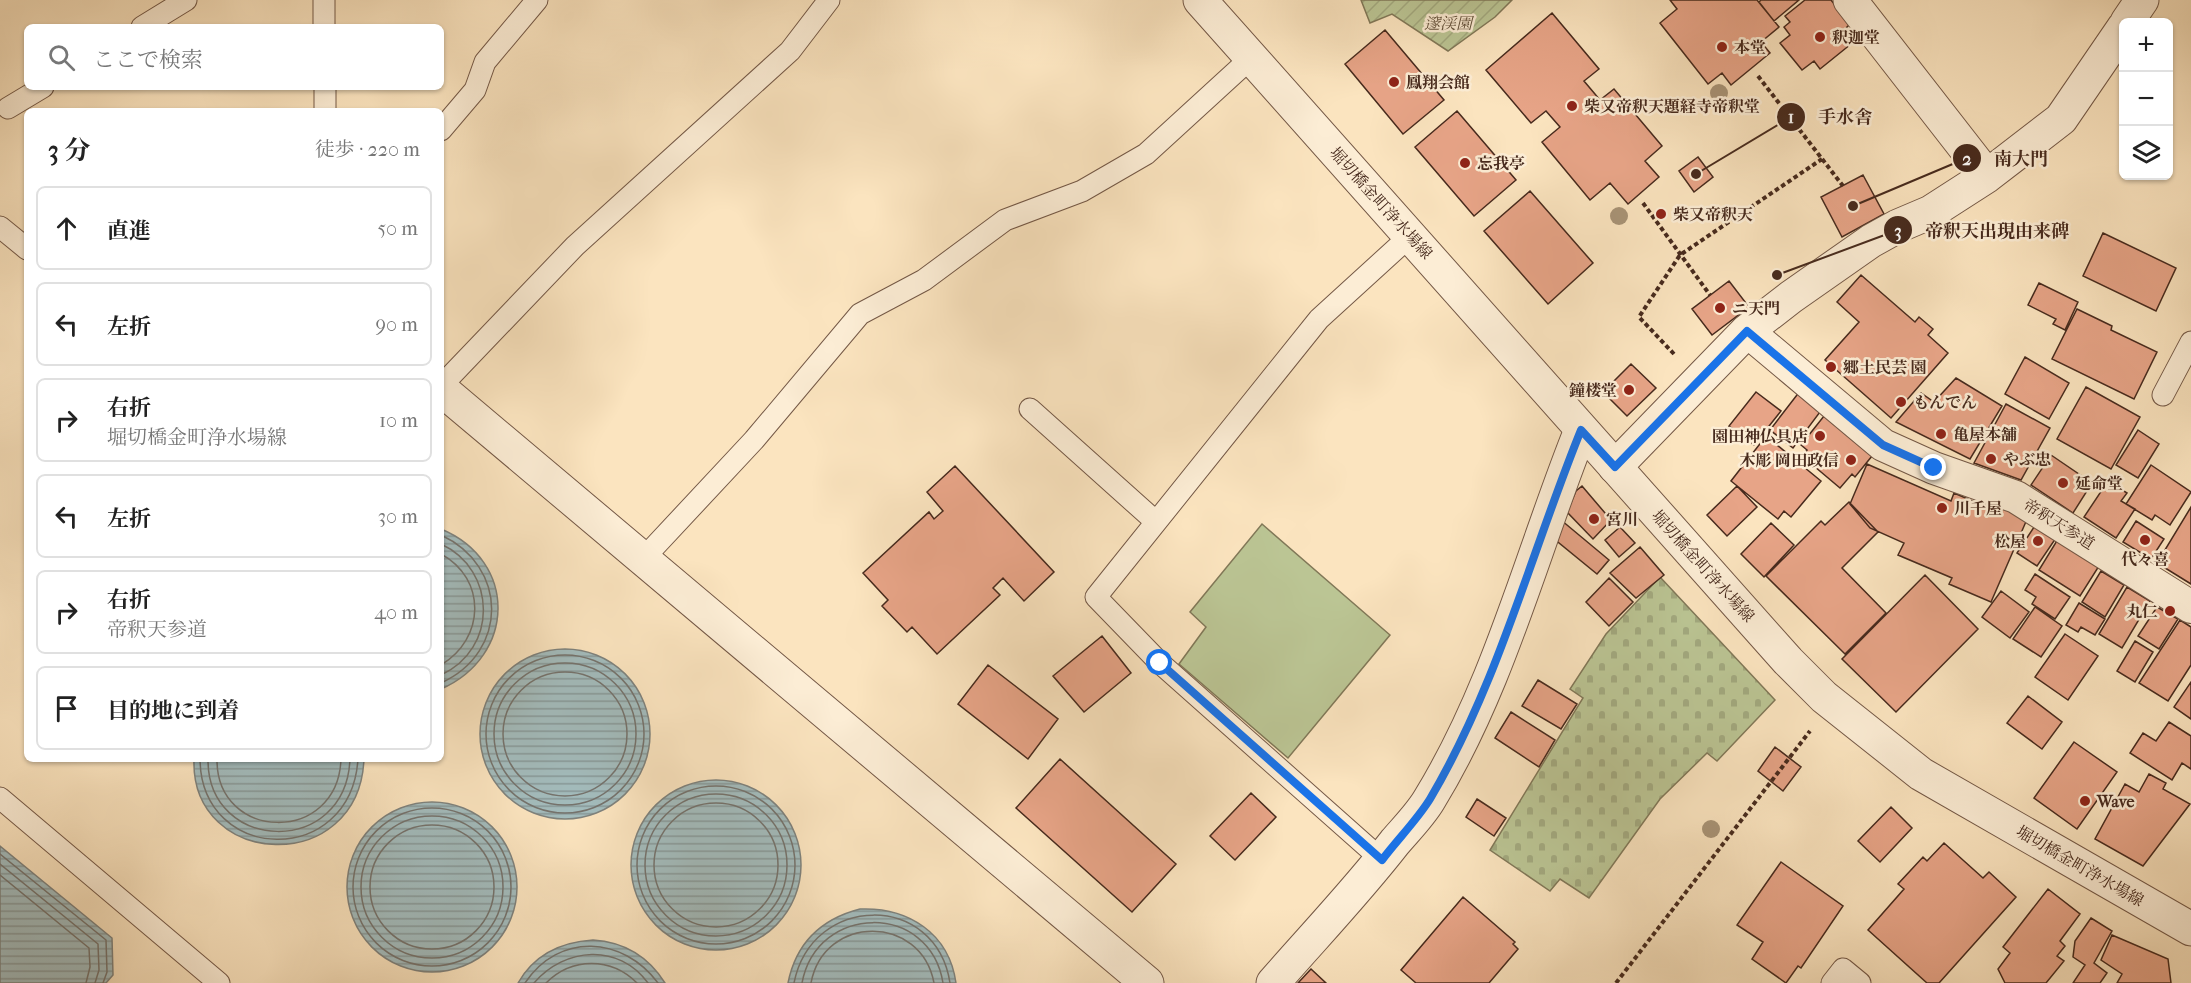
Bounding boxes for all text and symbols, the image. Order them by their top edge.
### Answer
park label: 邃渓園 [1424,14,1475,33]
map controls [2119,18,2173,180]
button: + [2119,18,2173,72]
search box [24,24,444,90]
place label: 釈迦堂 [1832,28,1880,47]
marker: 釈迦堂 [1813,30,1827,44]
place label: 本堂 [1734,38,1766,57]
marker: 本堂 [1715,40,1729,54]
icon: search [45,41,78,74]
text: ここで検索 [93,47,203,73]
button: − [2119,72,2173,126]
place label: 鳳翔会館 [1406,73,1470,92]
marker: 鳳翔会館 [1387,75,1401,89]
place label: 柴又帝釈天題経寺帝釈堂 [1584,97,1760,116]
marker: 柴又帝釈天題経寺帝釈堂 [1565,99,1579,113]
callout: 手水舎 [1776,99,1884,135]
text: 1 [1788,107,1794,128]
text: 手水舎 [1818,107,1872,128]
button: layers [2119,126,2173,180]
text: 3 分 [48,135,90,166]
text: 徒歩 · 220 m [315,138,420,161]
callout: 南大門 [1952,140,2060,176]
street label: 堀切橋金町浄水場線 [1326,143,1436,263]
text: 2 [1962,149,1972,170]
text: 南大門 [1994,149,2048,170]
place label: 忘我亭 [1477,154,1525,173]
marker: 忘我亭 [1458,156,1472,170]
place label: 柴又帝釈天 [1673,205,1753,224]
marker: 柴又帝釈天 [1654,207,1668,221]
icon: ahead [50,212,83,245]
callout: 帝釈天出現由来碑 [1883,212,2081,248]
text: 50 m [377,217,418,240]
text: 直進 [107,218,151,244]
text: 3 [1894,221,1902,242]
text: 帝釈天出現由来碑 [1925,221,2069,242]
place label: ニ天門 [1732,299,1780,318]
marker: ニ天門 [1713,301,1727,315]
icon: left [50,308,83,341]
text: 90 m [376,313,418,336]
text: 左折 [107,314,151,340]
place label: 郷土民芸 園 [1843,358,1926,377]
marker: 郷土民芸 園 [1824,360,1838,374]
place label: 鐘楼堂 [1569,381,1617,400]
marker: 鐘楼堂 [1622,383,1636,397]
place label: もんでん [1913,393,1977,412]
text: 右折 [107,395,151,421]
marker: もんでん [1894,395,1908,409]
icon: right [50,404,83,437]
text: 10 m [379,409,418,432]
place label: 亀屋本舗 [1953,425,2017,444]
text: 堀切橋金町浄水場線 [107,426,287,449]
place label: 園田神仏具店 [1712,427,1808,446]
marker: 亀屋本舗 [1934,427,1948,441]
marker: 園田神仏具店 [1813,429,1827,443]
place label: やぶ忠 [2003,450,2051,469]
place label: 木彫 岡田政信 [1740,451,1839,470]
marker: やぶ忠 [1984,452,1998,466]
marker: 木彫 岡田政信 [1844,453,1858,467]
route end [1920,454,1946,480]
place label: 延命堂 [2075,474,2123,493]
marker: 延命堂 [2056,476,2070,490]
street label: 帝釈天参道 [2020,495,2098,553]
place label: 川千屋 [1954,499,2002,518]
icon: left [50,500,83,533]
marker: 川千屋 [1935,501,1949,515]
text: 30 m [378,505,418,528]
text: 左折 [107,506,151,532]
street label: 堀切橋金町浄水場線 [1648,506,1758,626]
place label: 宮川 [1606,510,1638,529]
marker: 宮川 [1587,512,1601,526]
place label: 松屋 [1994,532,2026,551]
marker: 代々喜 [2138,533,2152,547]
marker: 松屋 [2031,534,2045,548]
place label: 代々喜 [2121,550,2169,569]
text: 右折 [107,587,151,613]
icon: right [50,596,83,629]
text: 40 m [374,601,418,624]
place label: 丸仁 [2126,602,2158,621]
marker: 丸仁 [2163,604,2177,618]
text: 帝釈天参道 [107,618,207,641]
route start [1146,649,1172,675]
icon: arrive [50,692,83,725]
text: 目的地に到着 [107,698,239,724]
place label: Wave [2096,792,2134,811]
marker: Wave [2078,794,2092,808]
street label: 堀切橋金町浄水場線 [2013,822,2147,910]

